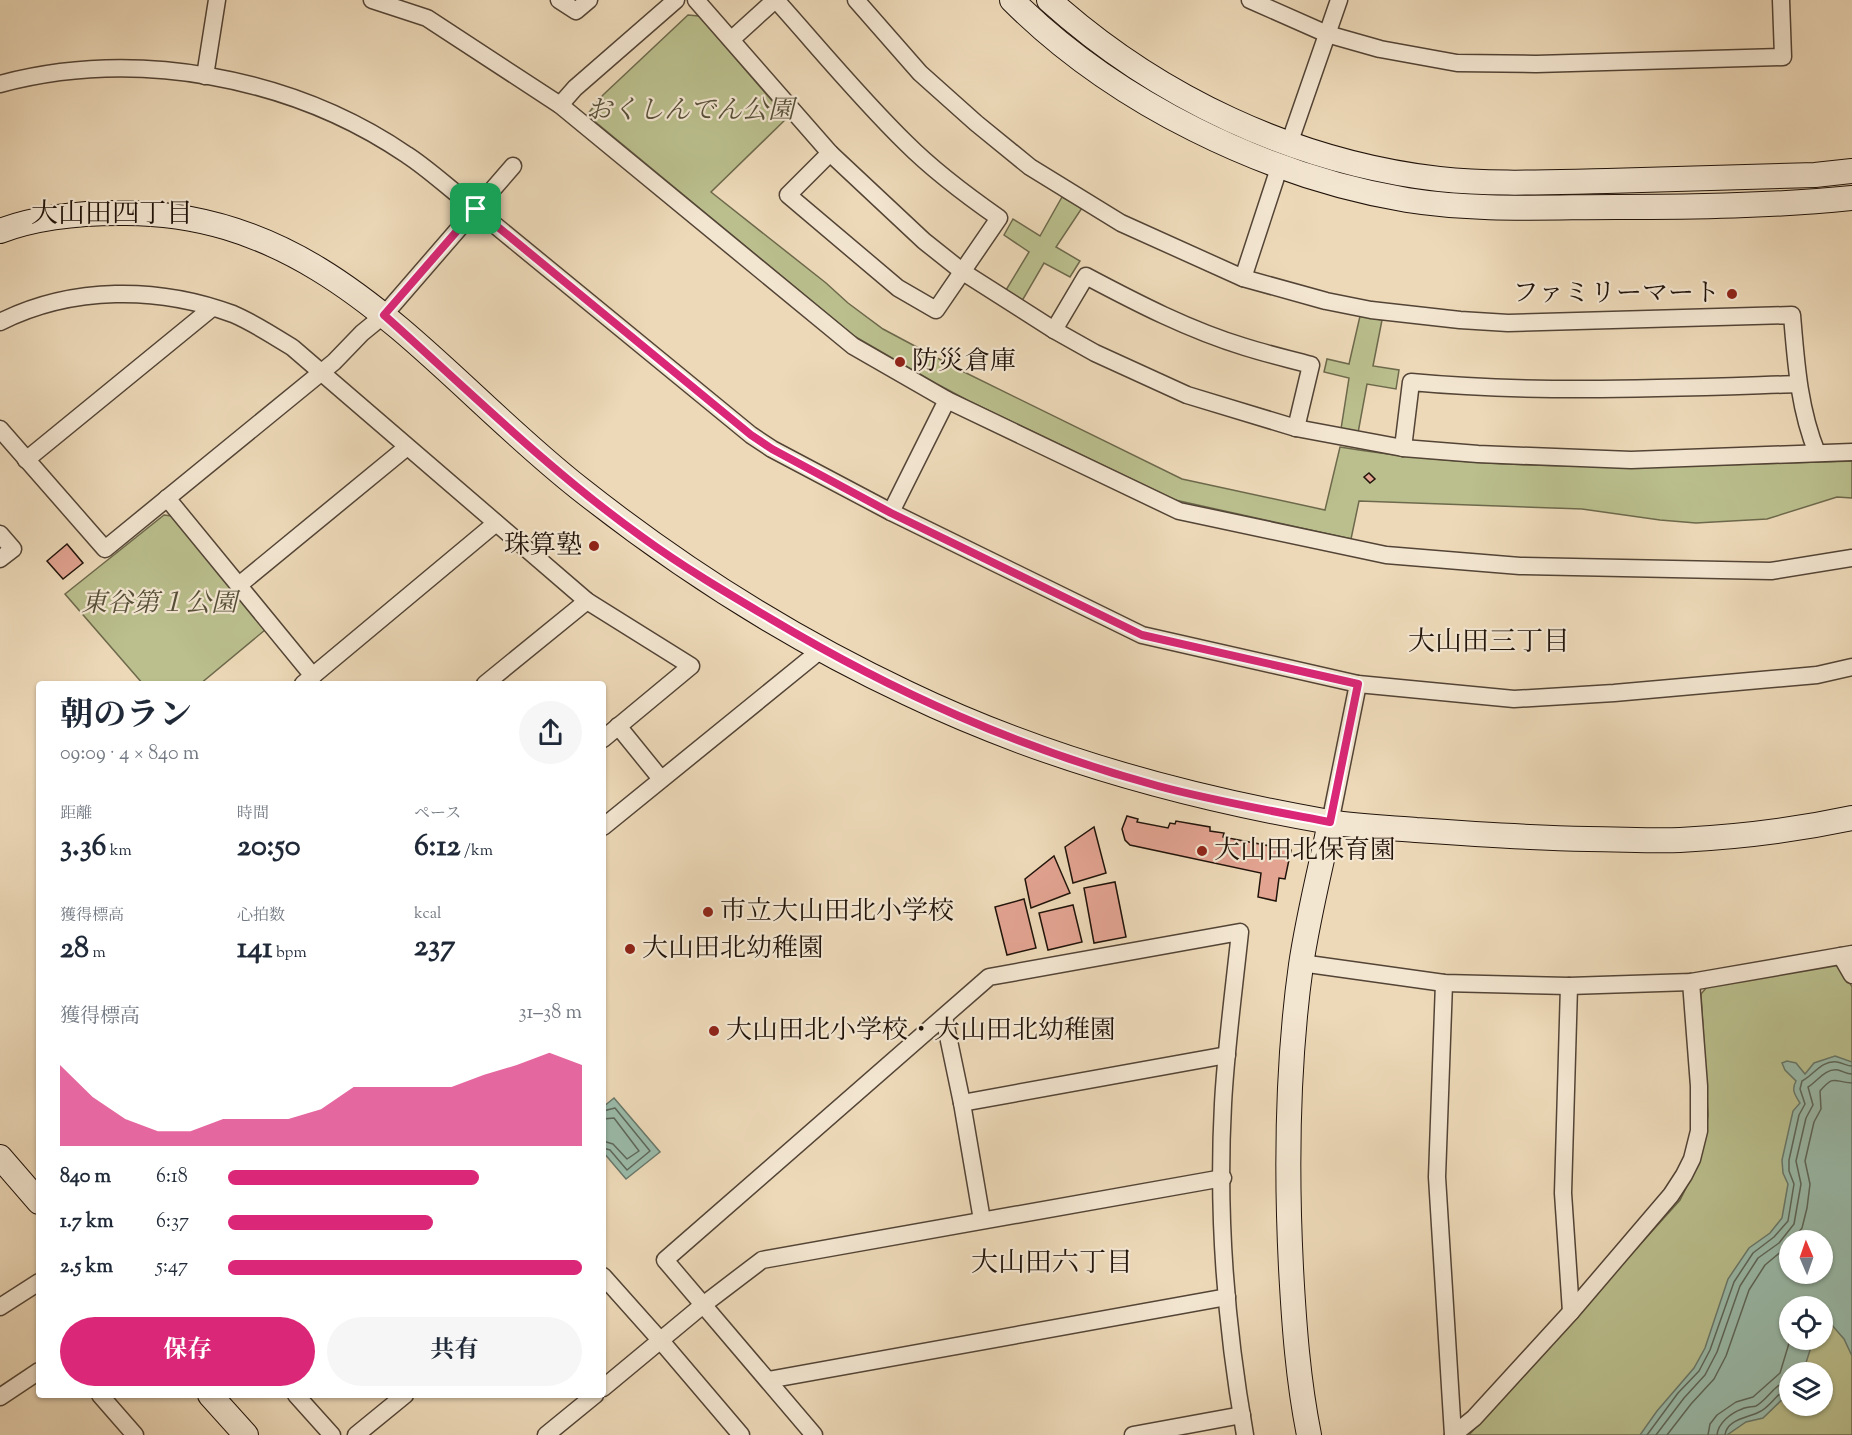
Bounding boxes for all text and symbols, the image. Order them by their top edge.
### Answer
park label: おくしんでん公園 [586,93,798,130]
pin [450,183,501,234]
icon: arrive [459,192,492,225]
district label: 大山田四丁目 [31,196,193,235]
place label: ファミリーマート [1513,276,1720,313]
marker: ファミリーマート [1725,287,1739,301]
place label: 防災倉庫 [912,344,1016,381]
marker: 防災倉庫 [893,355,907,369]
place label: 珠算塾 [504,528,582,565]
marker: 珠算塾 [587,539,601,553]
park label: 東谷第１公園 [81,586,241,623]
district label: 大山田三丁目 [1408,624,1570,663]
text: 朝のラン [60,693,192,741]
button: share [519,701,582,764]
text: 09:09 · 4 × 840 m [60,740,199,769]
text: 距離 [60,803,92,826]
text: 時間 [237,803,269,826]
text: ペース [414,803,461,826]
text: 3.36 [60,826,106,869]
text: 20:50 [237,826,301,869]
text: 6:12 [414,826,461,869]
place label: 大山田北保育園 [1214,833,1396,870]
text: km [106,840,132,863]
text: /km [461,840,493,863]
marker: 大山田北保育園 [1195,844,1209,858]
place label: 市立大山田北小学校 [720,894,954,931]
text: kcal [414,903,442,926]
text: 獲得標高 [60,905,124,928]
text: 心拍数 [237,905,285,928]
marker: 市立大山田北小学校 [701,905,715,919]
text: 237 [414,926,455,969]
text: 28 [60,928,89,971]
text: 141 [237,928,273,971]
place label: 大山田北幼稚園 [642,931,824,968]
text: m [89,942,106,965]
text: bpm [273,942,307,965]
marker: 大山田北幼稚園 [623,942,637,956]
text: 31–38 m [518,999,582,1028]
text: 獲得標高 [60,1003,140,1032]
place label: 大山田北小学校・大山田北幼稚園 [726,1013,1116,1050]
marker: 大山田北小学校・大山田北幼稚園 [707,1024,721,1038]
text: 840 m [60,1163,111,1192]
text: 6:18 [156,1163,188,1192]
text: 1.7 km [60,1208,114,1237]
text: 6:37 [156,1208,189,1237]
north arrow [1779,1230,1833,1284]
map controls [1779,1230,1833,1416]
district label: 大山田六丁目 [971,1245,1133,1284]
text: 2.5 km [60,1253,113,1282]
text: 5:47 [156,1253,188,1282]
button: locate [1779,1296,1833,1350]
button: 保存 [60,1317,315,1386]
button: 共有 [327,1317,582,1386]
button: layers [1779,1362,1833,1416]

